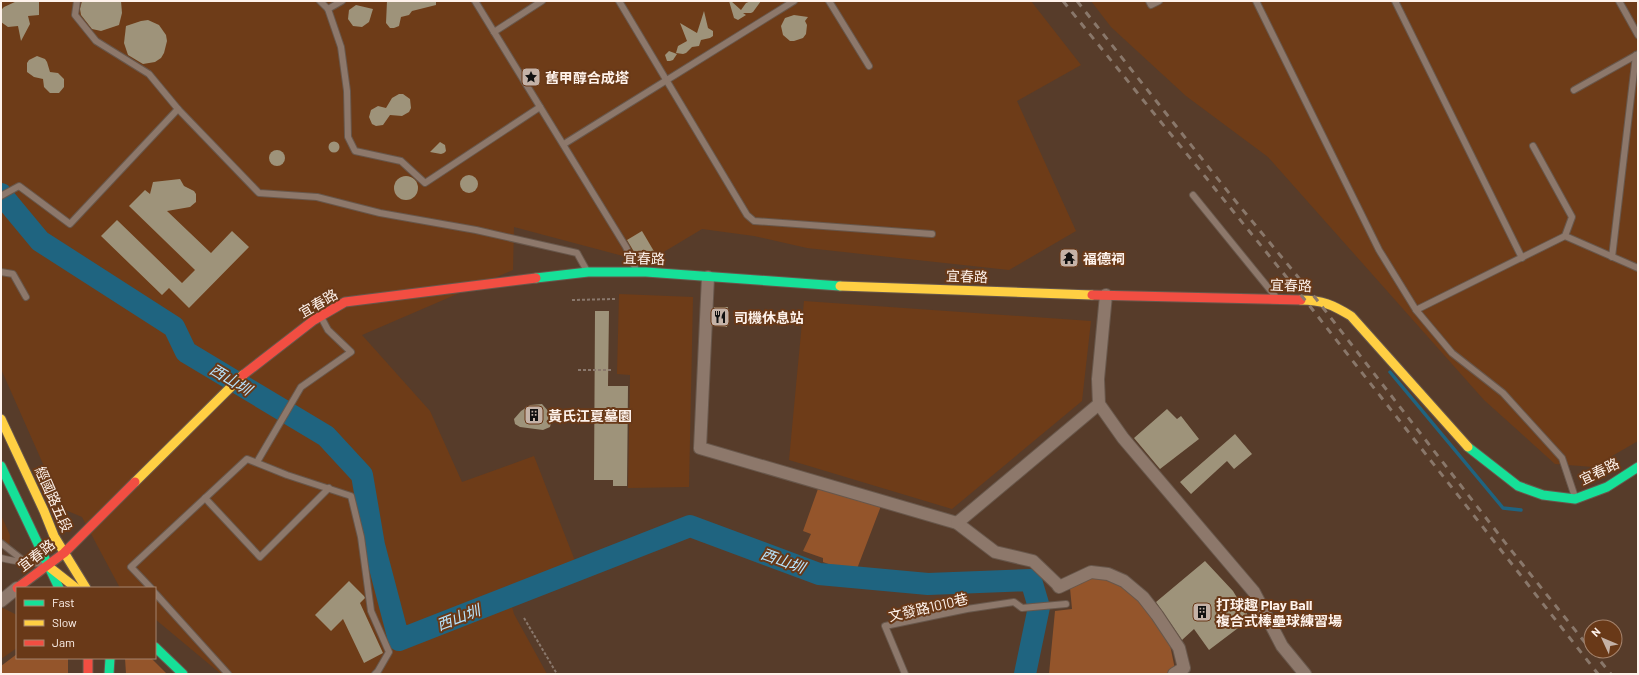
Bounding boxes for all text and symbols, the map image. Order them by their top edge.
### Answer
place icon: 舊甲醇合成塔 [520,66,542,88]
place label: 舊甲醇合成塔 [545,69,629,86]
temple icon: 福德祠 [1058,247,1080,269]
street label: 宜春路 [623,249,665,267]
place label: 福德祠 [1083,250,1125,267]
street label: 宜春路 [946,267,988,285]
street label: 宜春路 [1270,276,1312,294]
street label: 宜春路 [296,285,340,321]
restaurant icon: 司機休息站 [709,306,731,328]
place label: 司機休息站 [734,309,804,326]
water label: 西山圳 [207,360,257,399]
building icon: 黃氏江夏墓園 [523,404,545,426]
place label: 黃氏江夏墓園 [548,407,632,424]
street label: 宜春路 [1576,454,1622,488]
street label: 經國路五段 [32,464,76,534]
street label: 宜春路 [14,535,58,575]
water label: 西山圳 [759,544,809,577]
legend [16,587,156,659]
street label: 文發路1010巷 [887,590,969,624]
text: Fast [52,595,75,609]
place label: 打球趣 Play Ball 複合式棒壘球練習場 [1216,596,1342,629]
water label: 西山圳 [434,600,484,633]
building icon: 打球趣 Play Ball 複合式棒壘球練習場 [1191,601,1213,623]
text: Slow [52,615,77,629]
north arrow [1583,619,1623,659]
text: N [1588,625,1603,639]
text: Jam [52,635,75,649]

